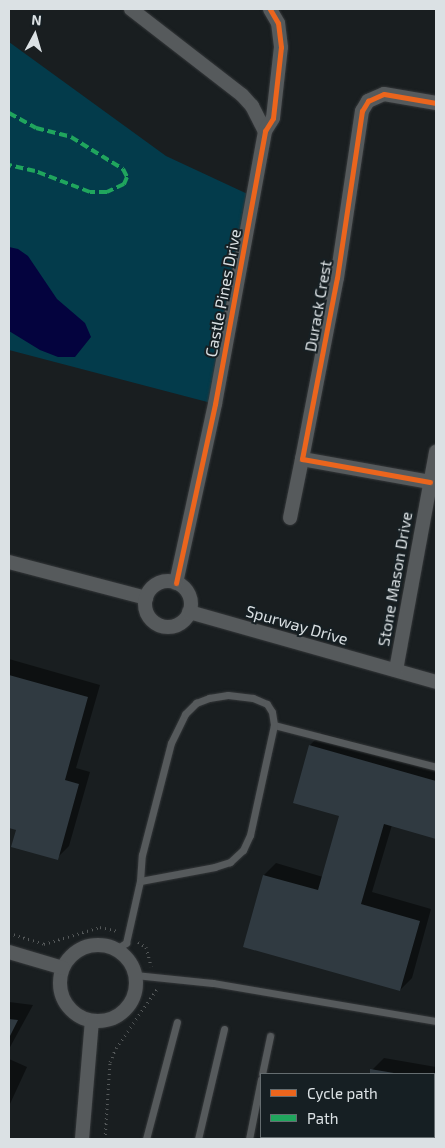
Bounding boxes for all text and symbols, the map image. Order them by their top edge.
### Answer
north arrow [10,10,60,60]
text: N [31,11,43,29]
street label: Castle Pines Drive [201,227,245,359]
street label: Durack Crest [301,259,335,353]
street label: Stone Mason Drive [374,510,416,648]
street label: Spurway Drive [244,601,350,649]
legend [260,1073,435,1138]
text: Cycle path [307,1084,378,1102]
text: Path [307,1109,338,1127]

